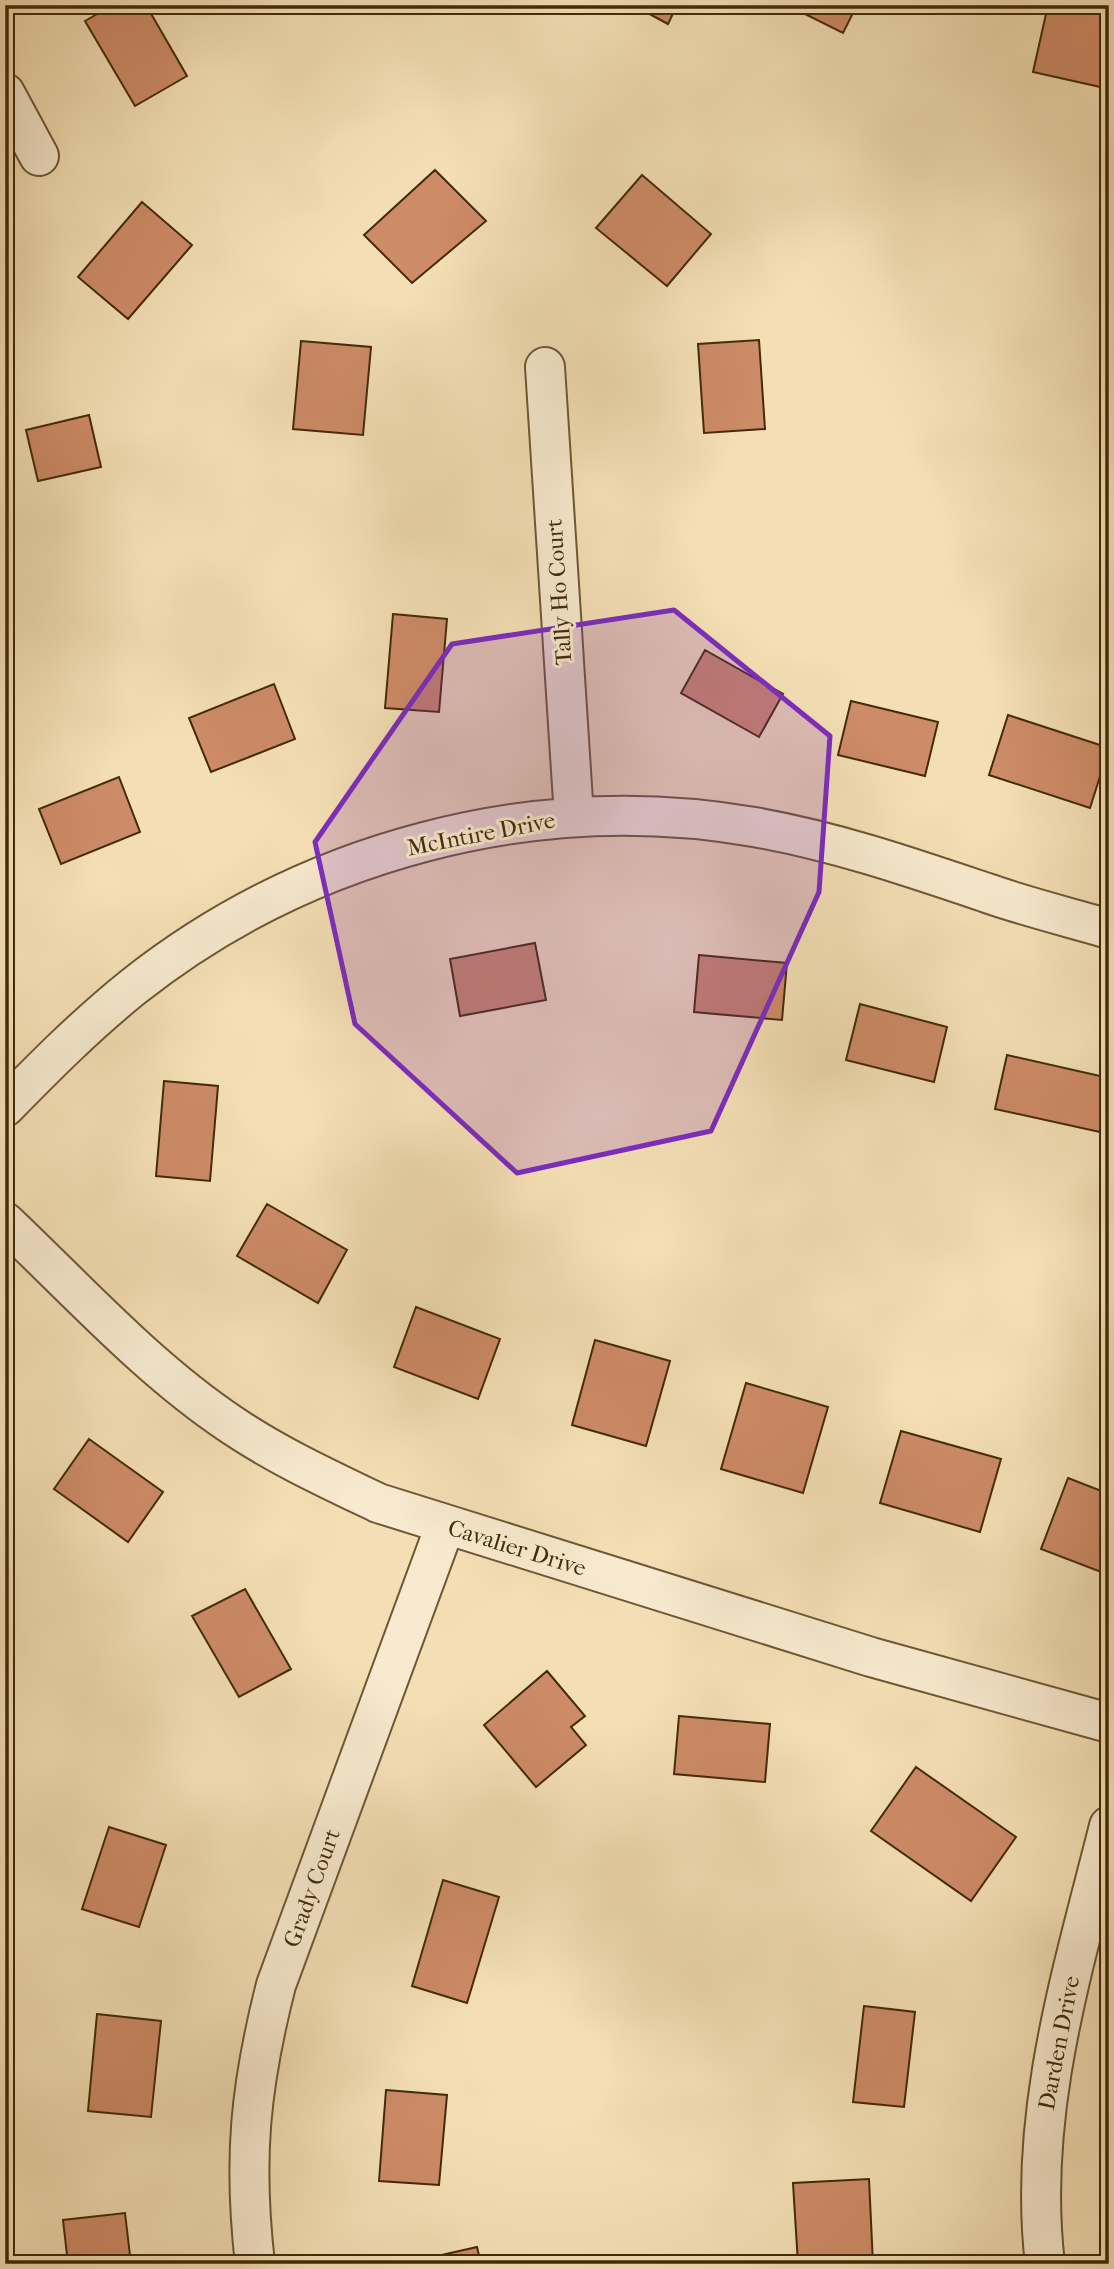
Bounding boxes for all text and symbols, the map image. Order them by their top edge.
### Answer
street label: Tally Ho Court [540,518,578,666]
street label: McIntire Drive [405,806,557,862]
street label: Cavalier Drive [445,1514,589,1582]
street label: Grady Court [278,1825,346,1951]
street label: Darden Drive [1033,1974,1085,2112]

